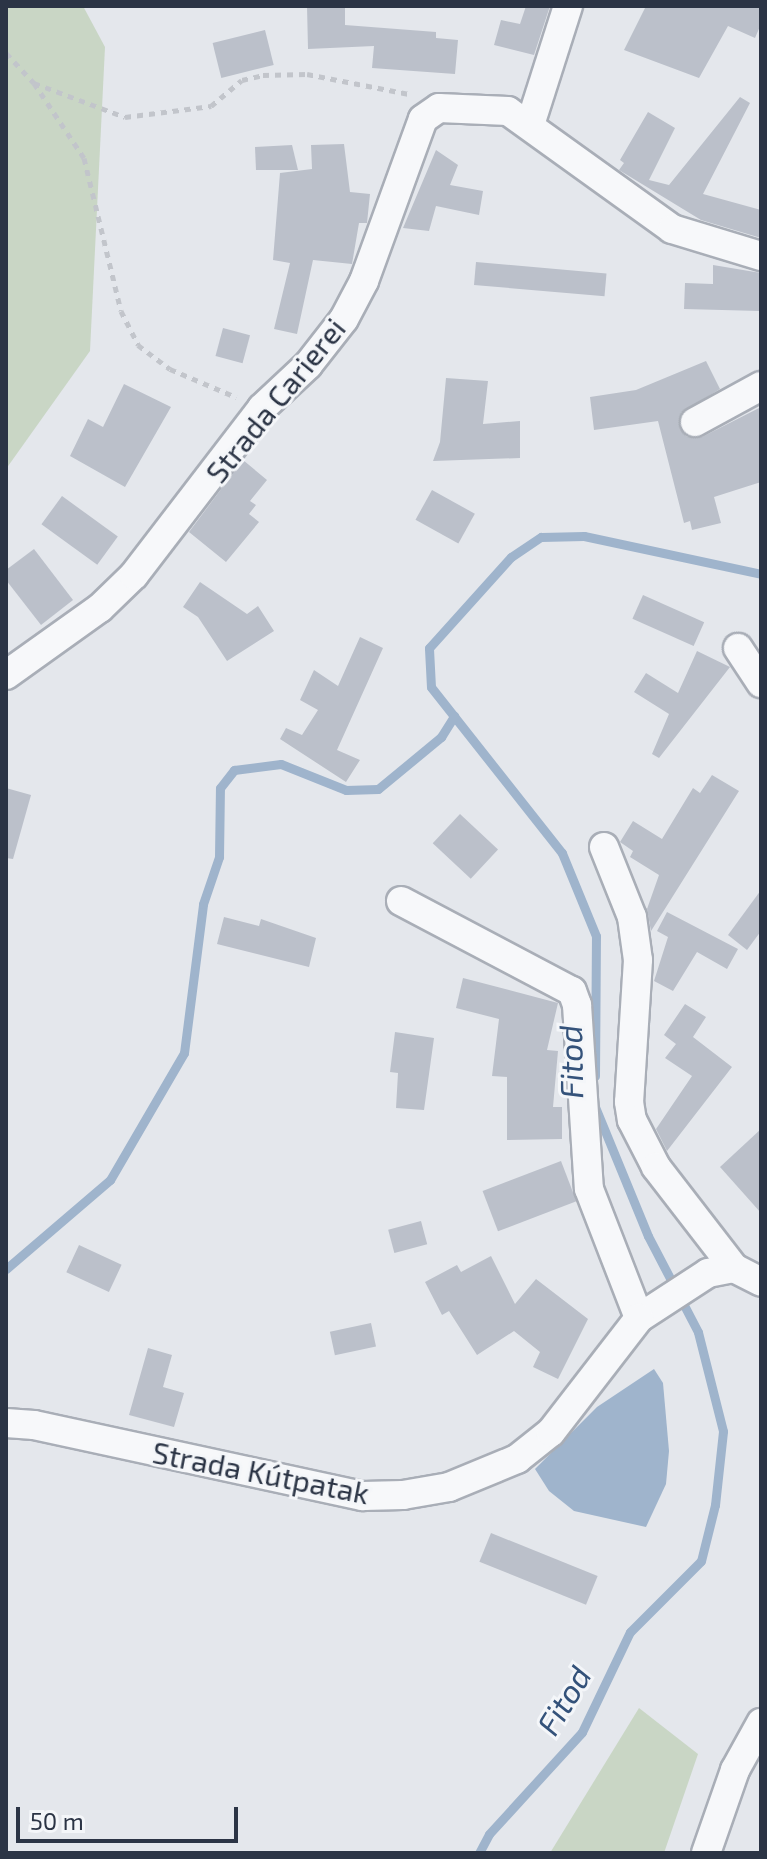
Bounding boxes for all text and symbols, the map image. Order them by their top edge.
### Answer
street label: Strada Carierei [198,310,352,490]
water label: Fitod [550,1025,590,1099]
street label: Strada Kútpatak [150,1433,372,1511]
water label: Fitod [528,1659,598,1741]
scale bar [20,1791,242,1841]
text: 50 m [30,1806,84,1835]

